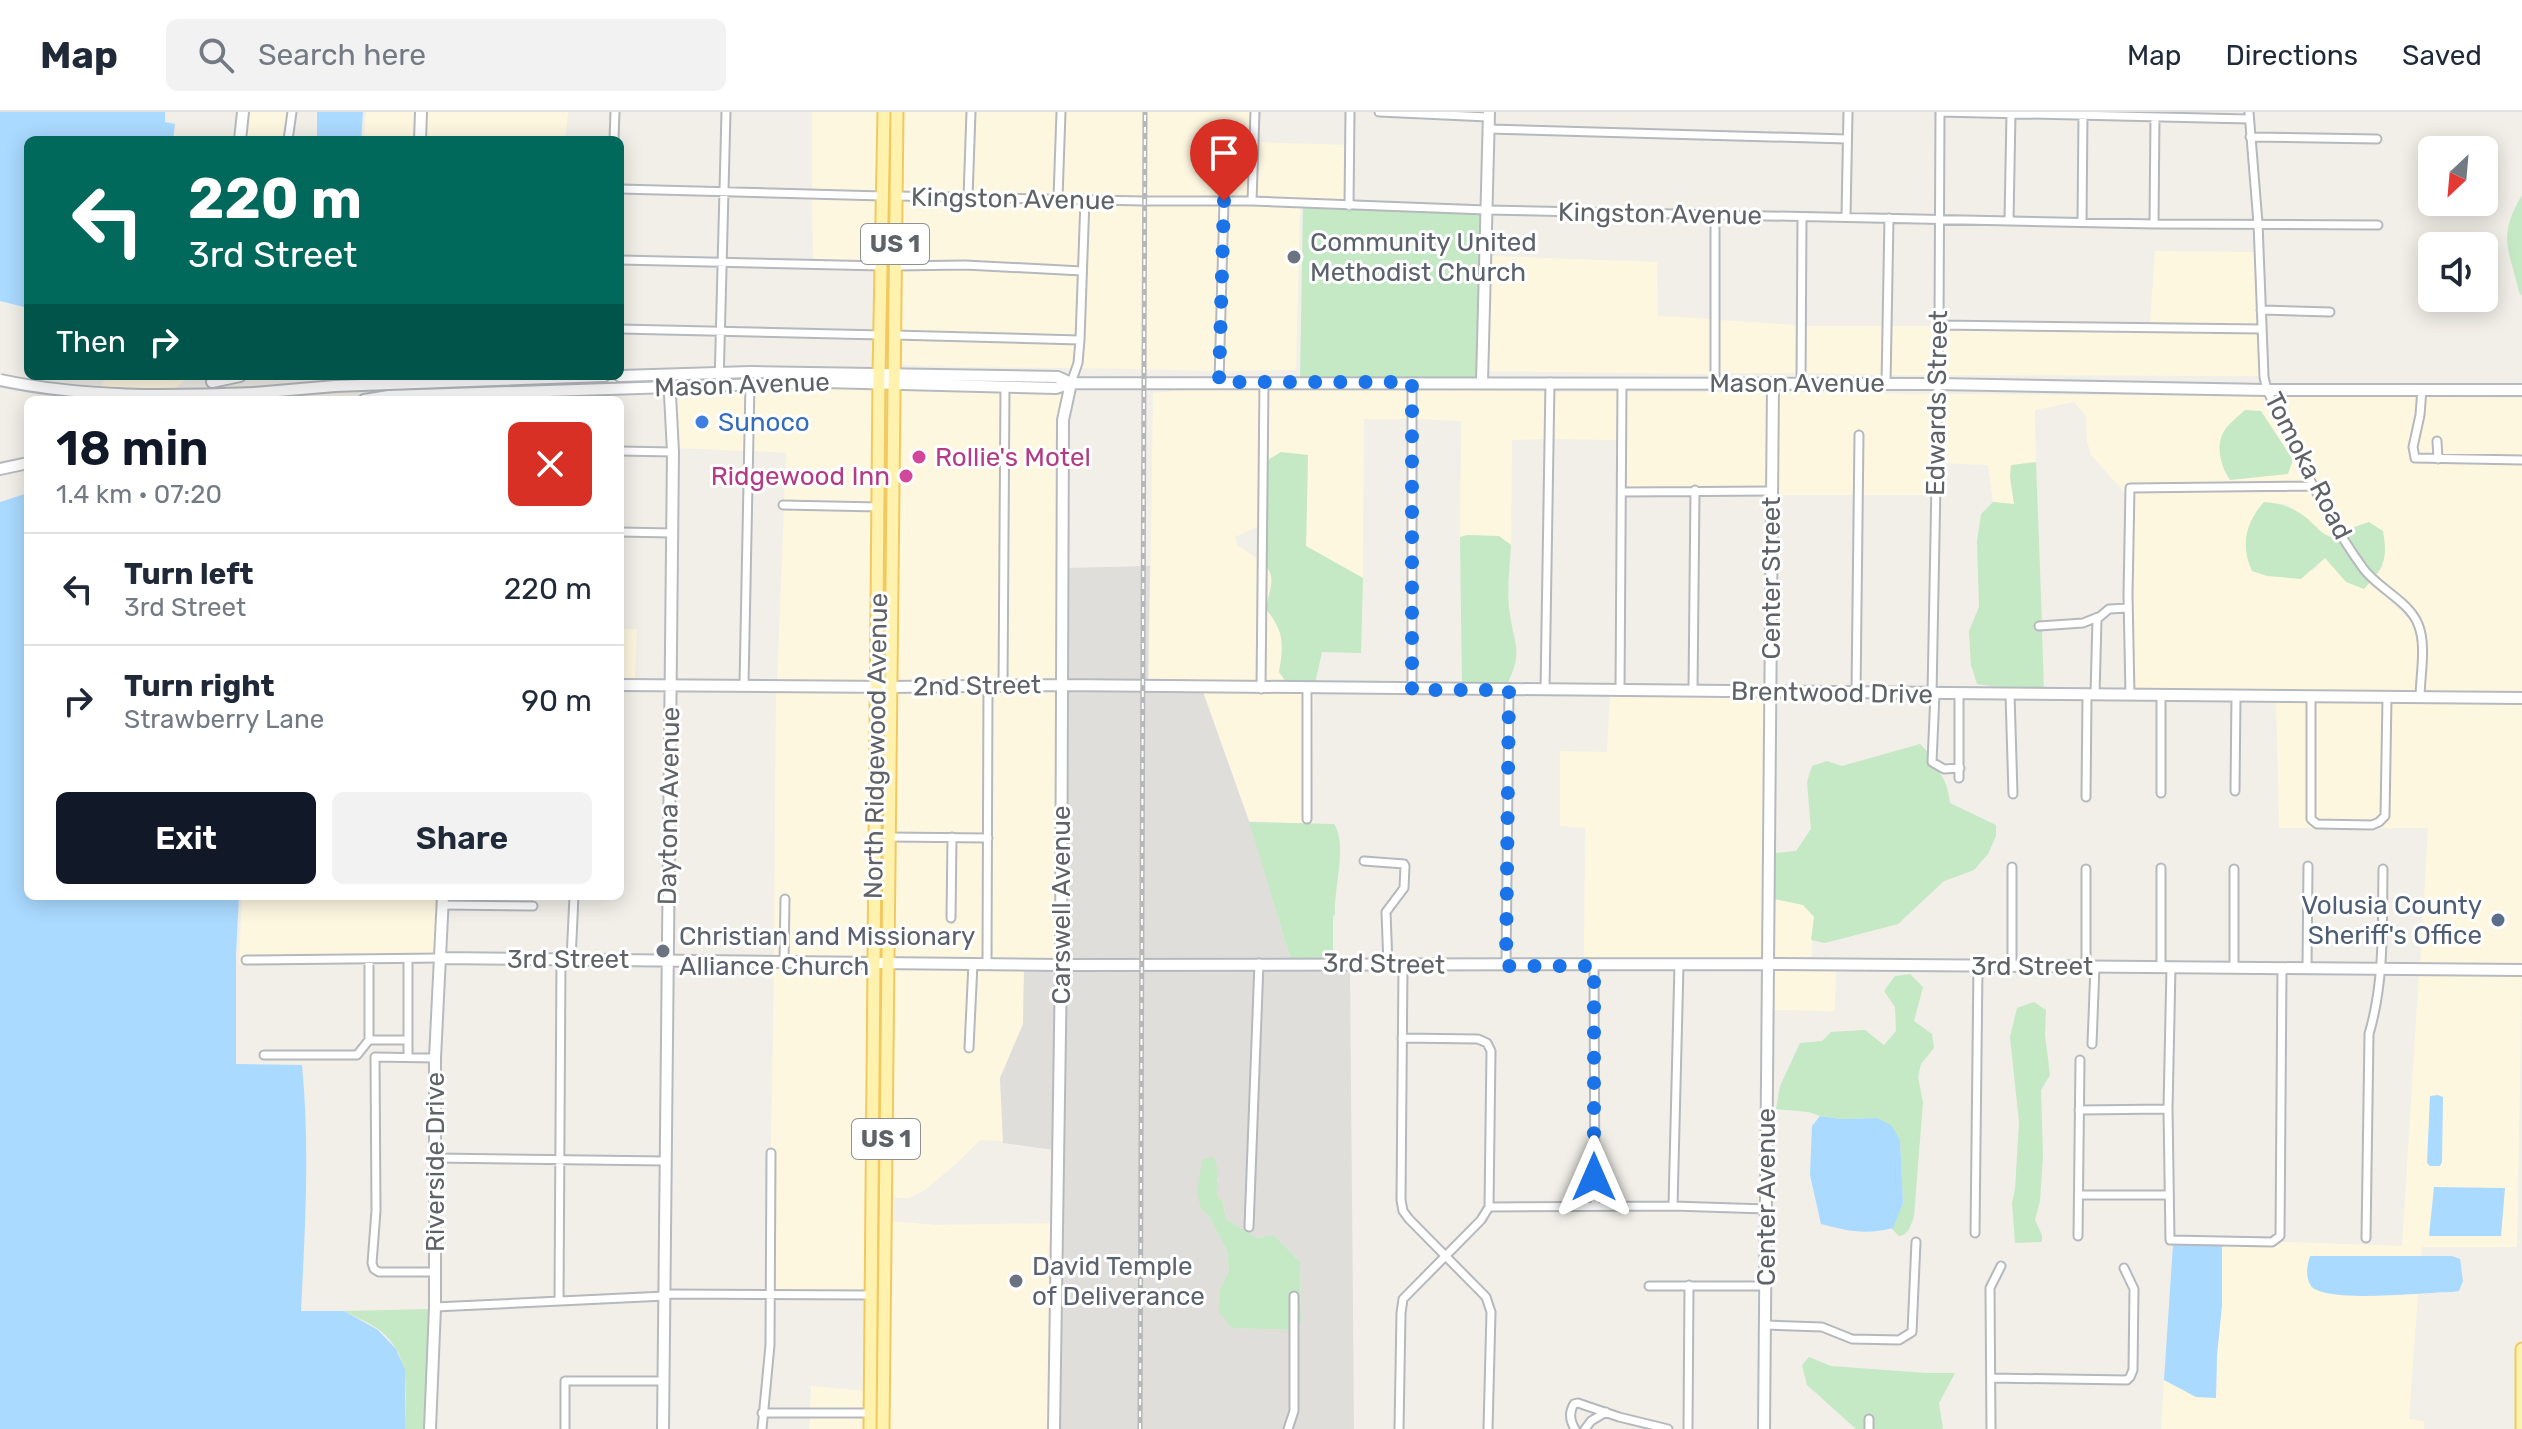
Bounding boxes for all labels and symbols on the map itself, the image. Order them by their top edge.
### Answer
pin [1190,119,1258,201]
north arrow [2418,136,2498,216]
street label: Kingston Avenue [911,182,1115,216]
street label: Kingston Avenue [1558,197,1762,231]
road number: US 1 [861,224,929,264]
place label: Community United Methodist Church [1310,227,1537,288]
marker: Community United Methodist Church [1285,248,1303,266]
street label: Edwards Street [1920,310,1954,496]
street label: Mason Avenue [654,366,830,404]
street label: Mason Avenue [1709,368,1885,399]
street label: Tomoka Road [2258,387,2358,545]
place label: Sunoco [718,407,810,438]
marker: Sunoco [693,413,711,431]
place label: Rollie's Motel [935,442,1091,473]
marker: Rollie's Motel [910,448,928,466]
place label: Ridgewood Inn [711,461,890,492]
marker: Ridgewood Inn [897,467,915,485]
street label: Center Street [1756,497,1787,660]
street label: North Ridgewood Avenue [858,593,894,899]
street label: 2nd Street [913,669,1041,703]
street label: Brentwood Drive [1731,676,1933,710]
street label: Daytona Avenue [652,707,686,905]
street label: Carswell Avenue [1046,806,1077,1004]
place label: Volusia County Sheriff's Office [2301,890,2482,951]
marker: Volusia County Sheriff's Office [2489,911,2507,929]
place label: Christian and Missionary Alliance Church [679,921,975,982]
marker: Christian and Missionary Alliance Church [654,942,672,960]
street label: 3rd Street [507,944,629,975]
street label: 3rd Street [1323,947,1445,981]
street label: 3rd Street [1971,951,2093,982]
street label: Riverside Drive [420,1072,451,1252]
street label: Center Avenue [1751,1108,1782,1286]
road number: US 1 [852,1119,920,1159]
position arrow [1552,1135,1636,1219]
place label: David Temple of Deliverance [1032,1251,1205,1312]
marker: David Temple of Deliverance [1007,1272,1025,1290]

